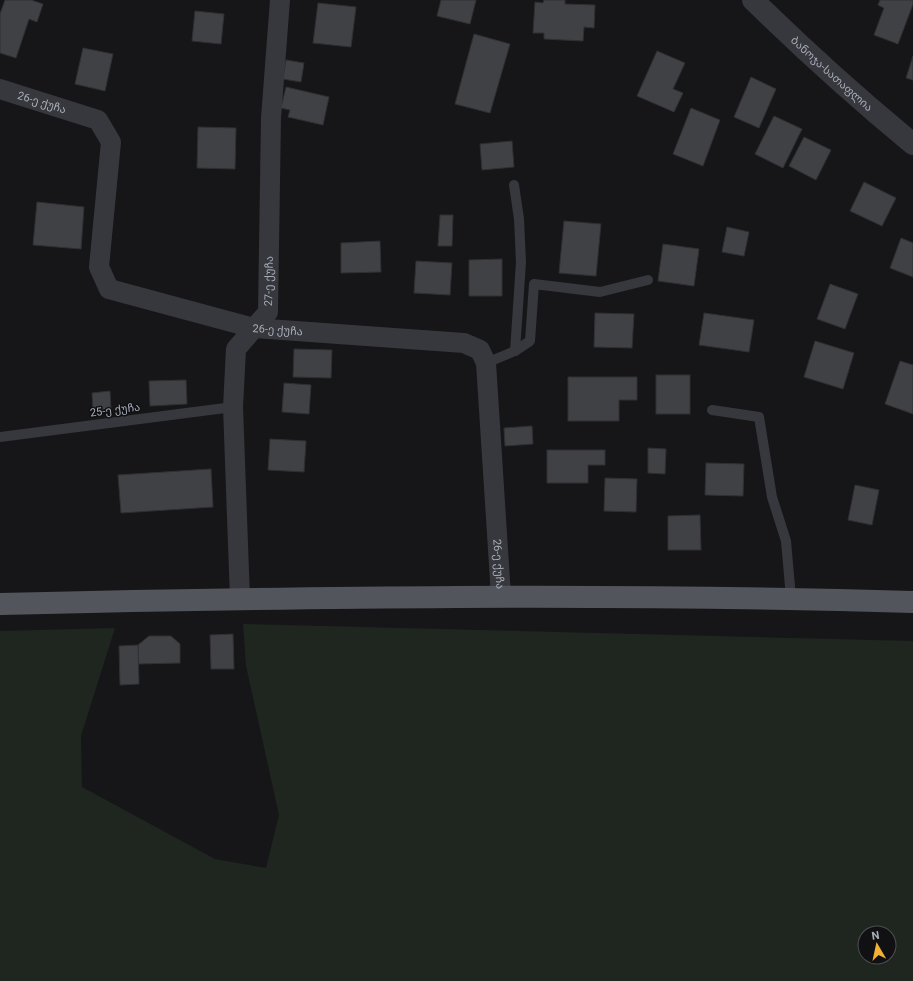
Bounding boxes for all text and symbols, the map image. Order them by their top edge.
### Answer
street label: ბანოჯა-სათაფლია [788,33,876,114]
street label: 26-ე ქუჩა [16,88,68,116]
street label: 27-ე ქუჩა [262,256,275,306]
street label: 26-ე ქუჩა [252,321,303,338]
street label: 25-ე ქუჩა [89,400,141,420]
street label: 26-ე ქუჩა [491,538,507,590]
north arrow [857,925,897,965]
text: N [871,929,881,943]

